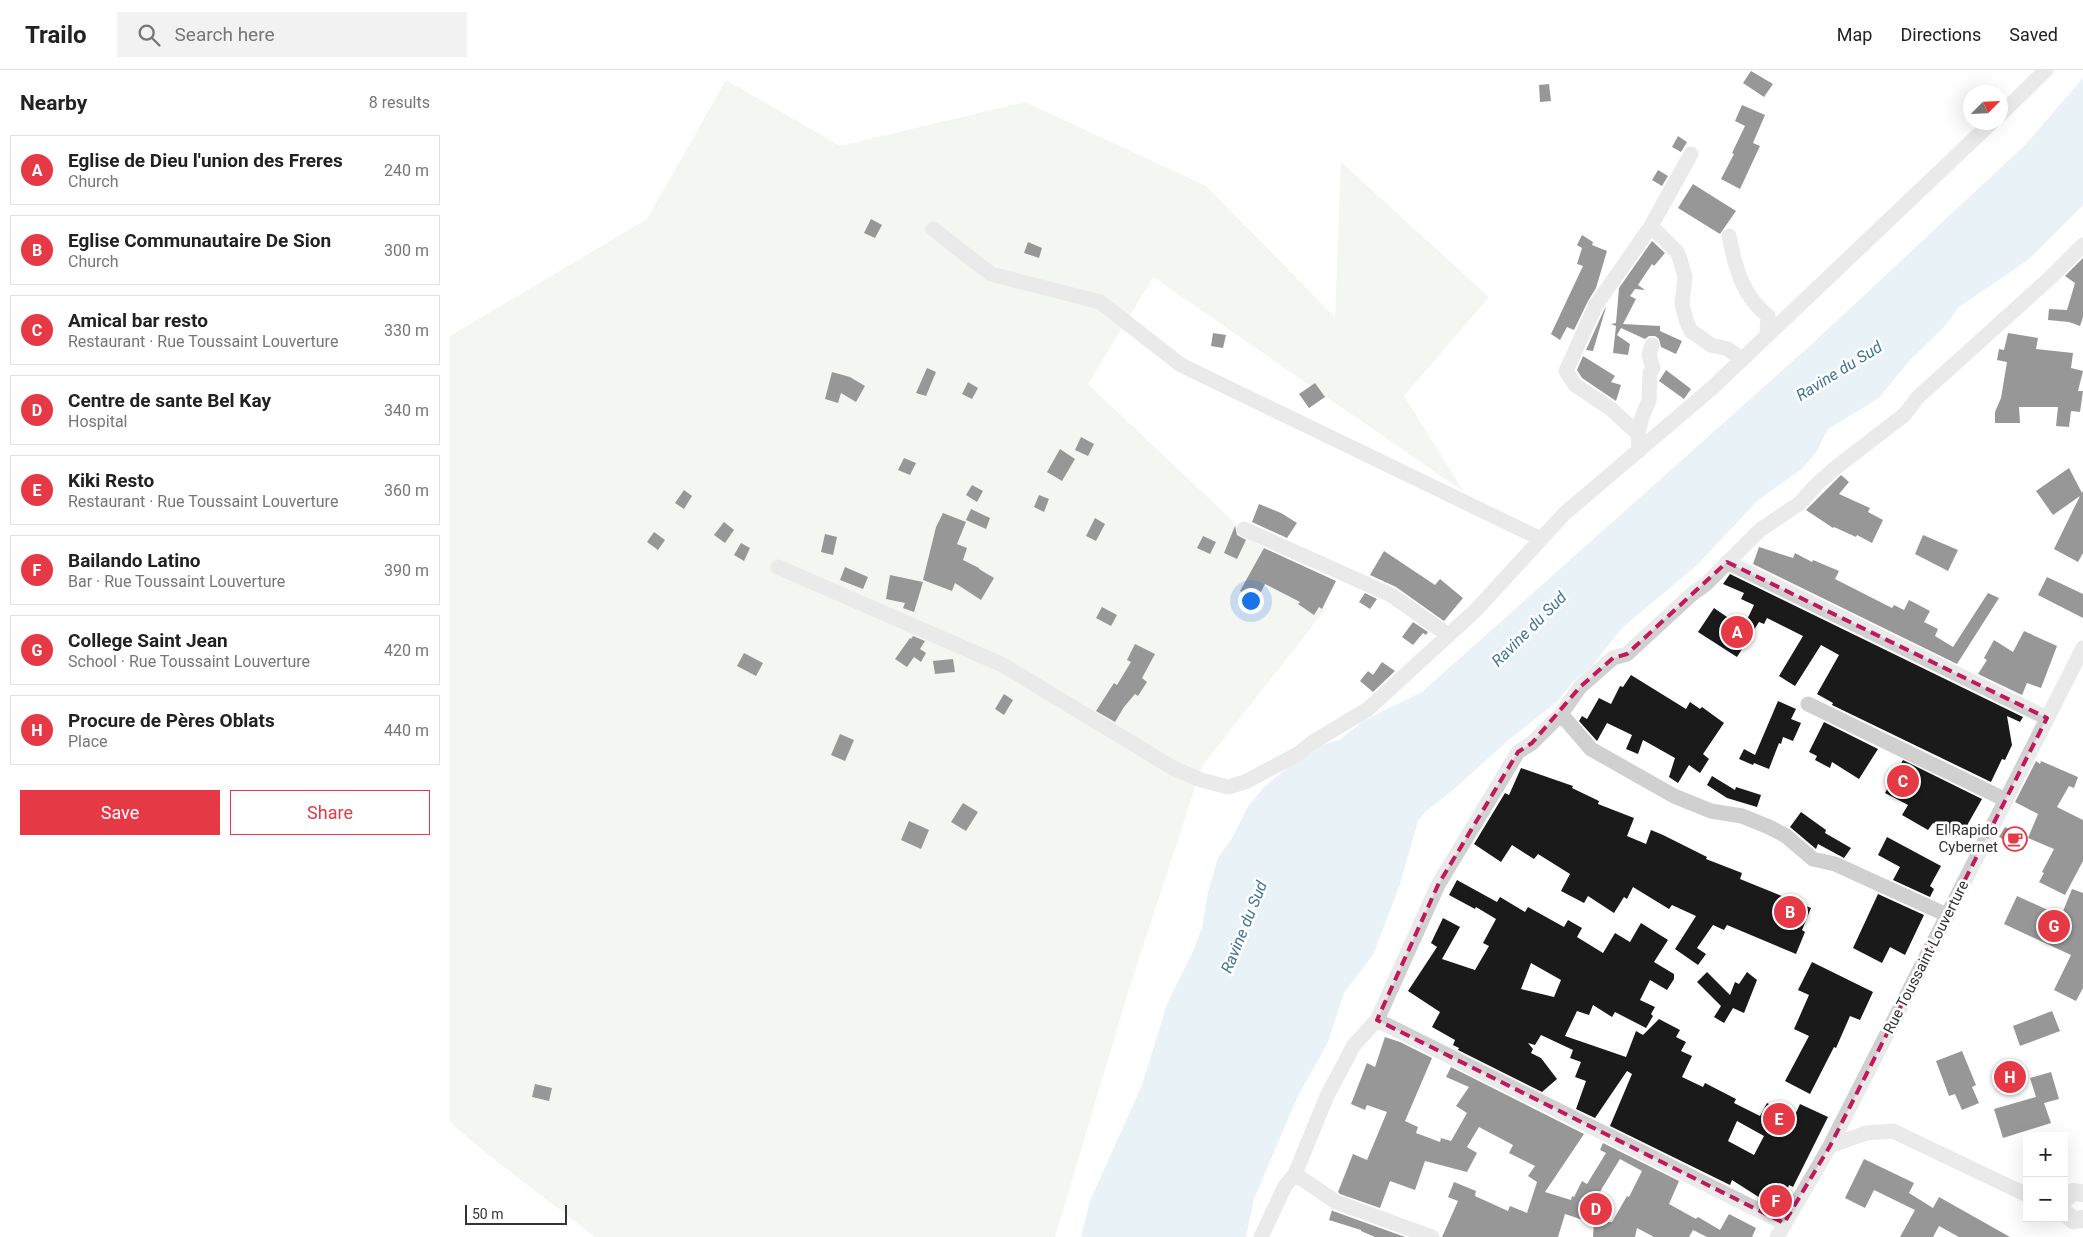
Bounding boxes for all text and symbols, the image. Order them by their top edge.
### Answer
search box [117,12,467,57]
text: Trailo [25,21,87,49]
icon: search [135,21,163,49]
text: Search here [175,23,275,46]
text: Map [1837,24,1872,45]
text: Directions [1900,24,1981,45]
text: Saved [2009,24,2058,45]
north arrow [1963,85,2008,130]
text: Nearby [20,91,87,115]
text: 8 results [369,93,430,112]
text: Eglise de Dieu l'union des Freres [68,149,343,172]
text: A [32,161,42,180]
text: 240 m [384,161,429,180]
text: Church [68,172,119,191]
text: Eglise Communautaire De Sion [68,229,331,252]
text: B [32,241,42,260]
text: 300 m [384,241,429,260]
text: Church [68,252,119,271]
text: Amical bar resto [68,309,208,332]
text: C [32,321,42,340]
text: 330 m [384,321,429,340]
text: Restaurant · Rue Toussaint Louverture [68,332,338,351]
water label: Ravine du Sud [1793,337,1886,405]
text: Centre de sante Bel Kay [68,389,271,412]
text: D [32,401,42,420]
text: 340 m [384,401,429,420]
text: Hospital [68,412,128,431]
text: Kiki Resto [68,469,154,492]
text: E [33,481,42,500]
text: 360 m [384,481,429,500]
text: Restaurant · Rue Toussaint Louverture [68,492,338,511]
text: Bailando Latino [68,549,201,572]
text: F [33,561,41,580]
text: 390 m [384,561,429,580]
text: Bar · Rue Toussaint Louverture [68,572,285,591]
your location [1238,588,1264,614]
water label: Ravine du Sud [1488,588,1570,670]
pin: A [1721,613,1753,651]
text: College Saint Jean [68,629,228,652]
text: G [32,641,42,660]
text: 420 m [384,641,429,660]
text: School · Rue Toussaint Louverture [68,652,310,671]
text: Procure de Pères Oblats [68,709,275,732]
text: H [31,721,43,740]
text: 440 m [384,721,429,740]
text: Place [68,732,108,751]
pin: C [1887,762,1919,800]
button: Save [20,790,220,835]
button: Share [230,790,430,835]
place label: El Rapido Cybernet [1936,821,1998,856]
cafe icon: El Rapido Cybernet [2002,826,2028,852]
street label: Rue Toussaint Louverture [1879,877,1973,1037]
water label: Ravine du Sud [1217,878,1271,976]
pin: B [1774,893,1806,931]
pin: G [2038,907,2070,945]
pin: H [1994,1058,2026,1096]
pin: E [1763,1100,1795,1138]
map controls [2023,1132,2068,1222]
button: + [2023,1132,2068,1177]
button: − [2023,1177,2068,1222]
pin: F [1760,1182,1792,1220]
pin: D [1580,1190,1612,1228]
scale bar [465,1202,568,1225]
text: 50 m [472,1206,504,1222]

